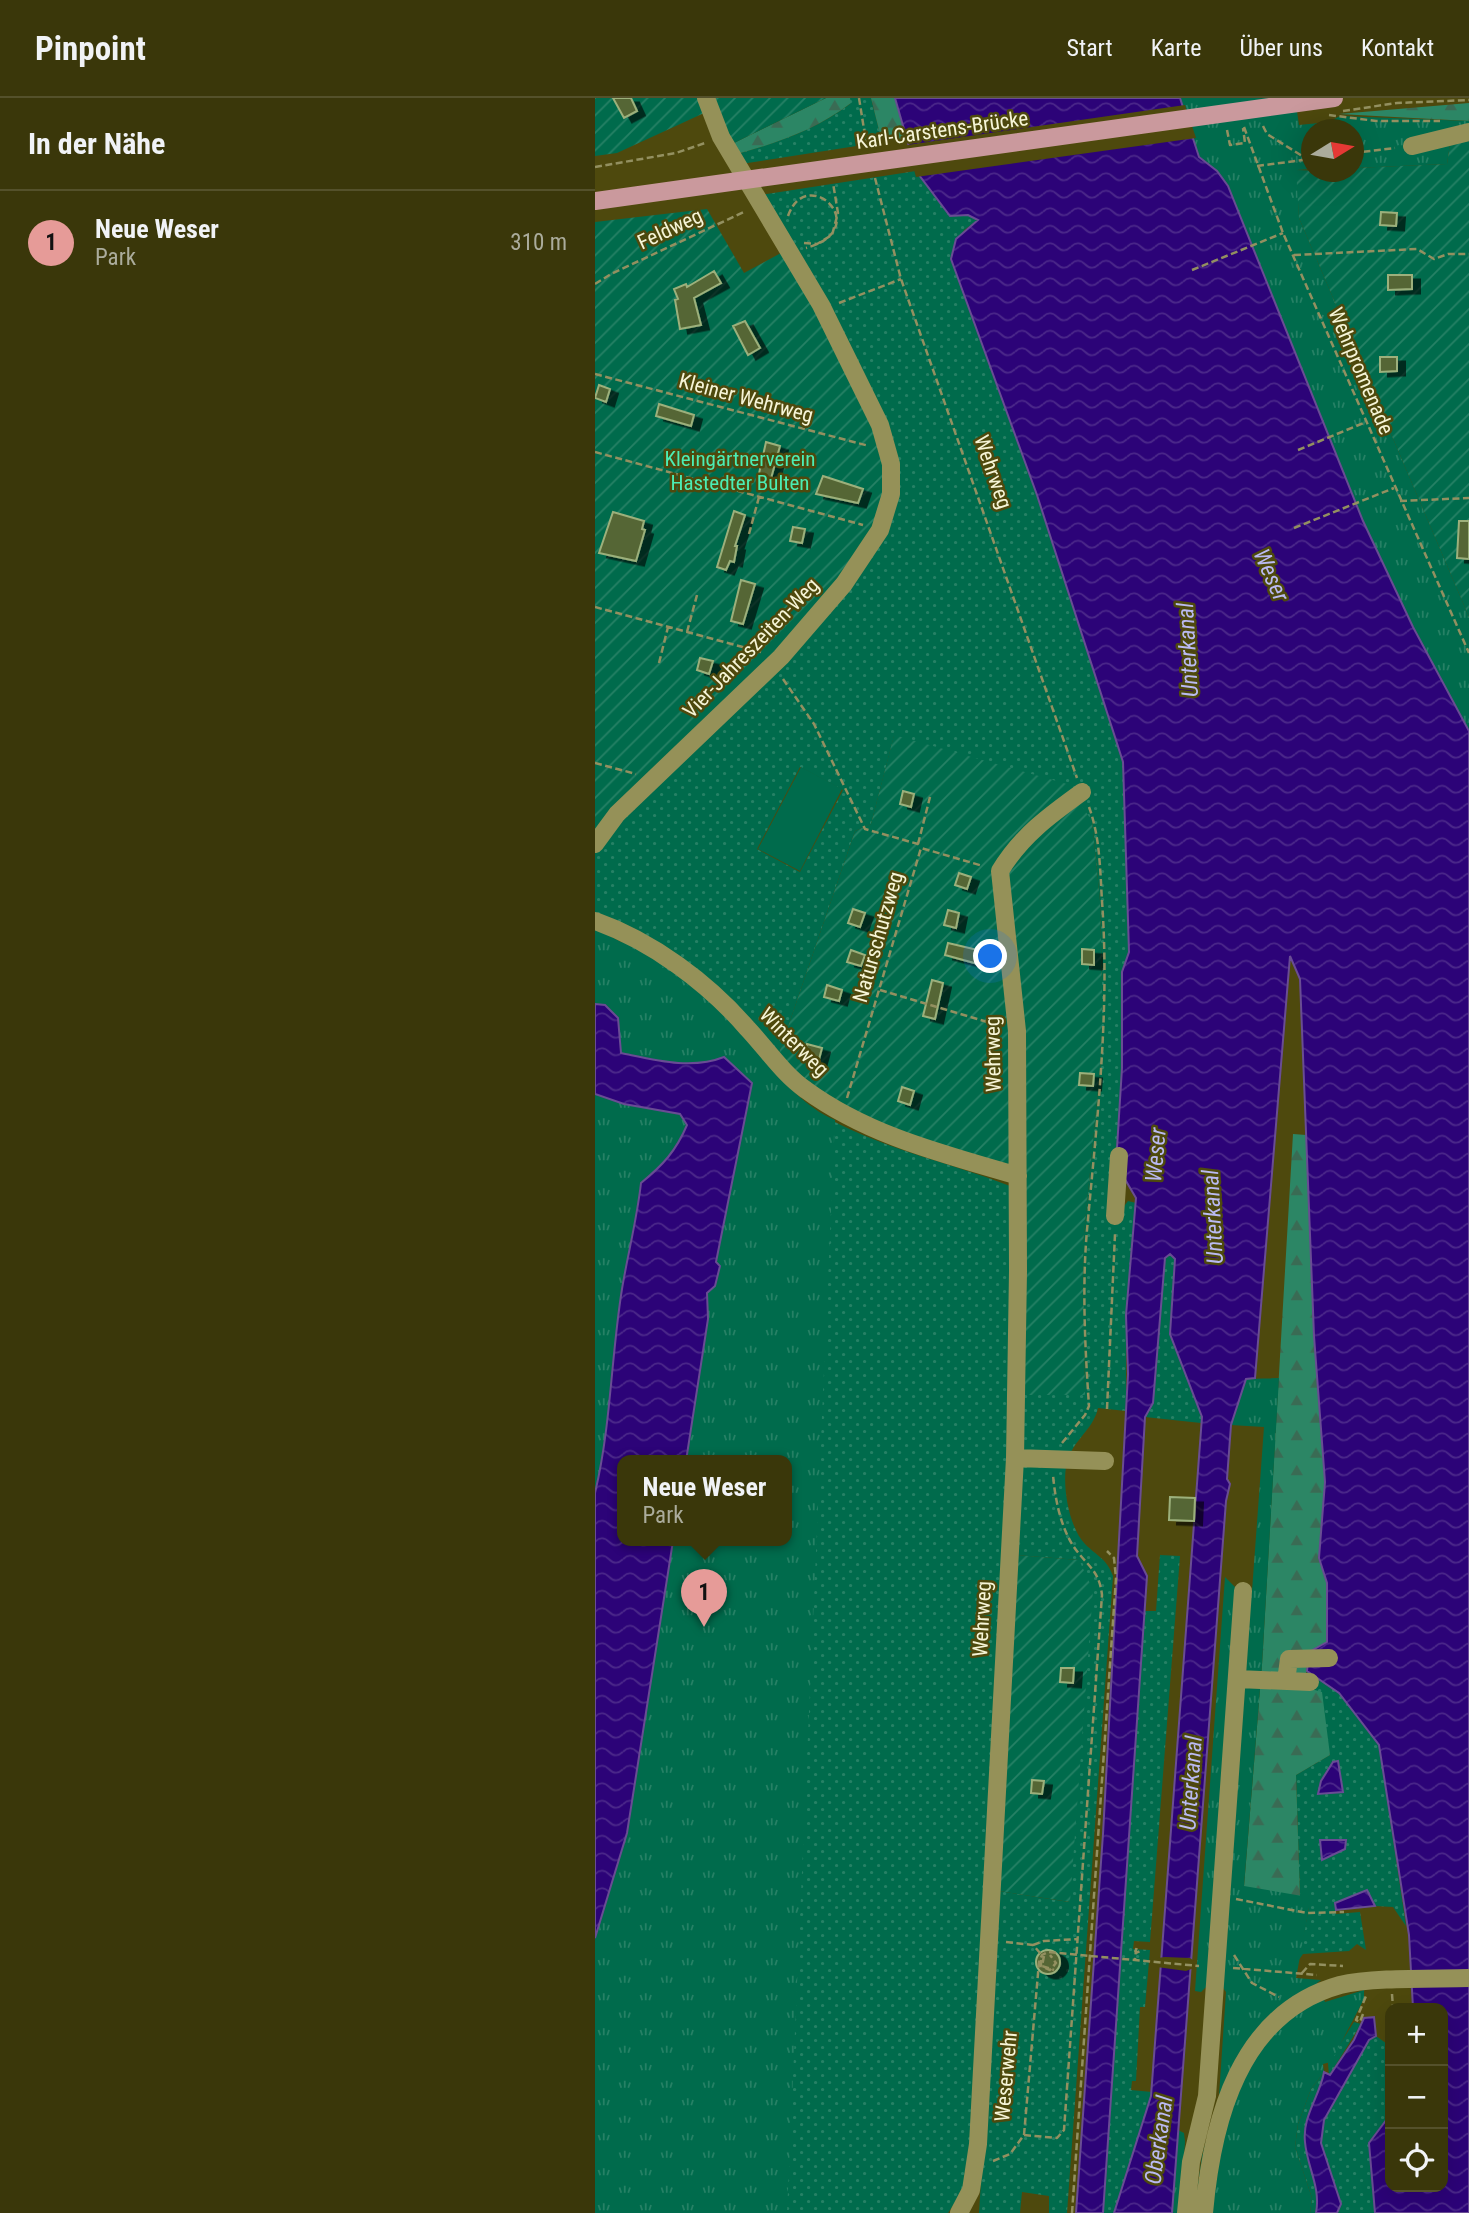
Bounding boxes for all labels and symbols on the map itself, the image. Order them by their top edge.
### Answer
street label: Karl-Carstens-Brücke [854,106,1030,154]
north arrow [1301,119,1364,182]
street label: Feldweg [634,204,706,254]
street label: Wehrpromenade [1324,304,1399,438]
street label: Kleiner Wehrweg [676,369,816,427]
street label: Wehrweg [969,432,1017,512]
park label: Kleingärtnerverein Hastedter Bulten [665,447,815,495]
water label: Weser [1248,545,1295,606]
street label: Vier-Jahreszeiten-Weg [678,573,824,723]
water label: Unterkanal [1172,601,1204,698]
street label: Naturschutzweg [848,869,908,1005]
your location [973,939,1007,973]
street label: Winterweg [755,1003,833,1081]
street label: Wehrweg [980,1016,1006,1092]
water label: Weser [1140,1125,1172,1183]
water label: Unterkanal [1197,1168,1229,1265]
pin: 1 [681,1569,727,1627]
street label: Wehrweg [968,1580,996,1658]
water label: Unterkanal [1174,1734,1208,1831]
street label: Weserwehr [990,2029,1022,2123]
water label: Oberkanal [1139,2093,1179,2186]

